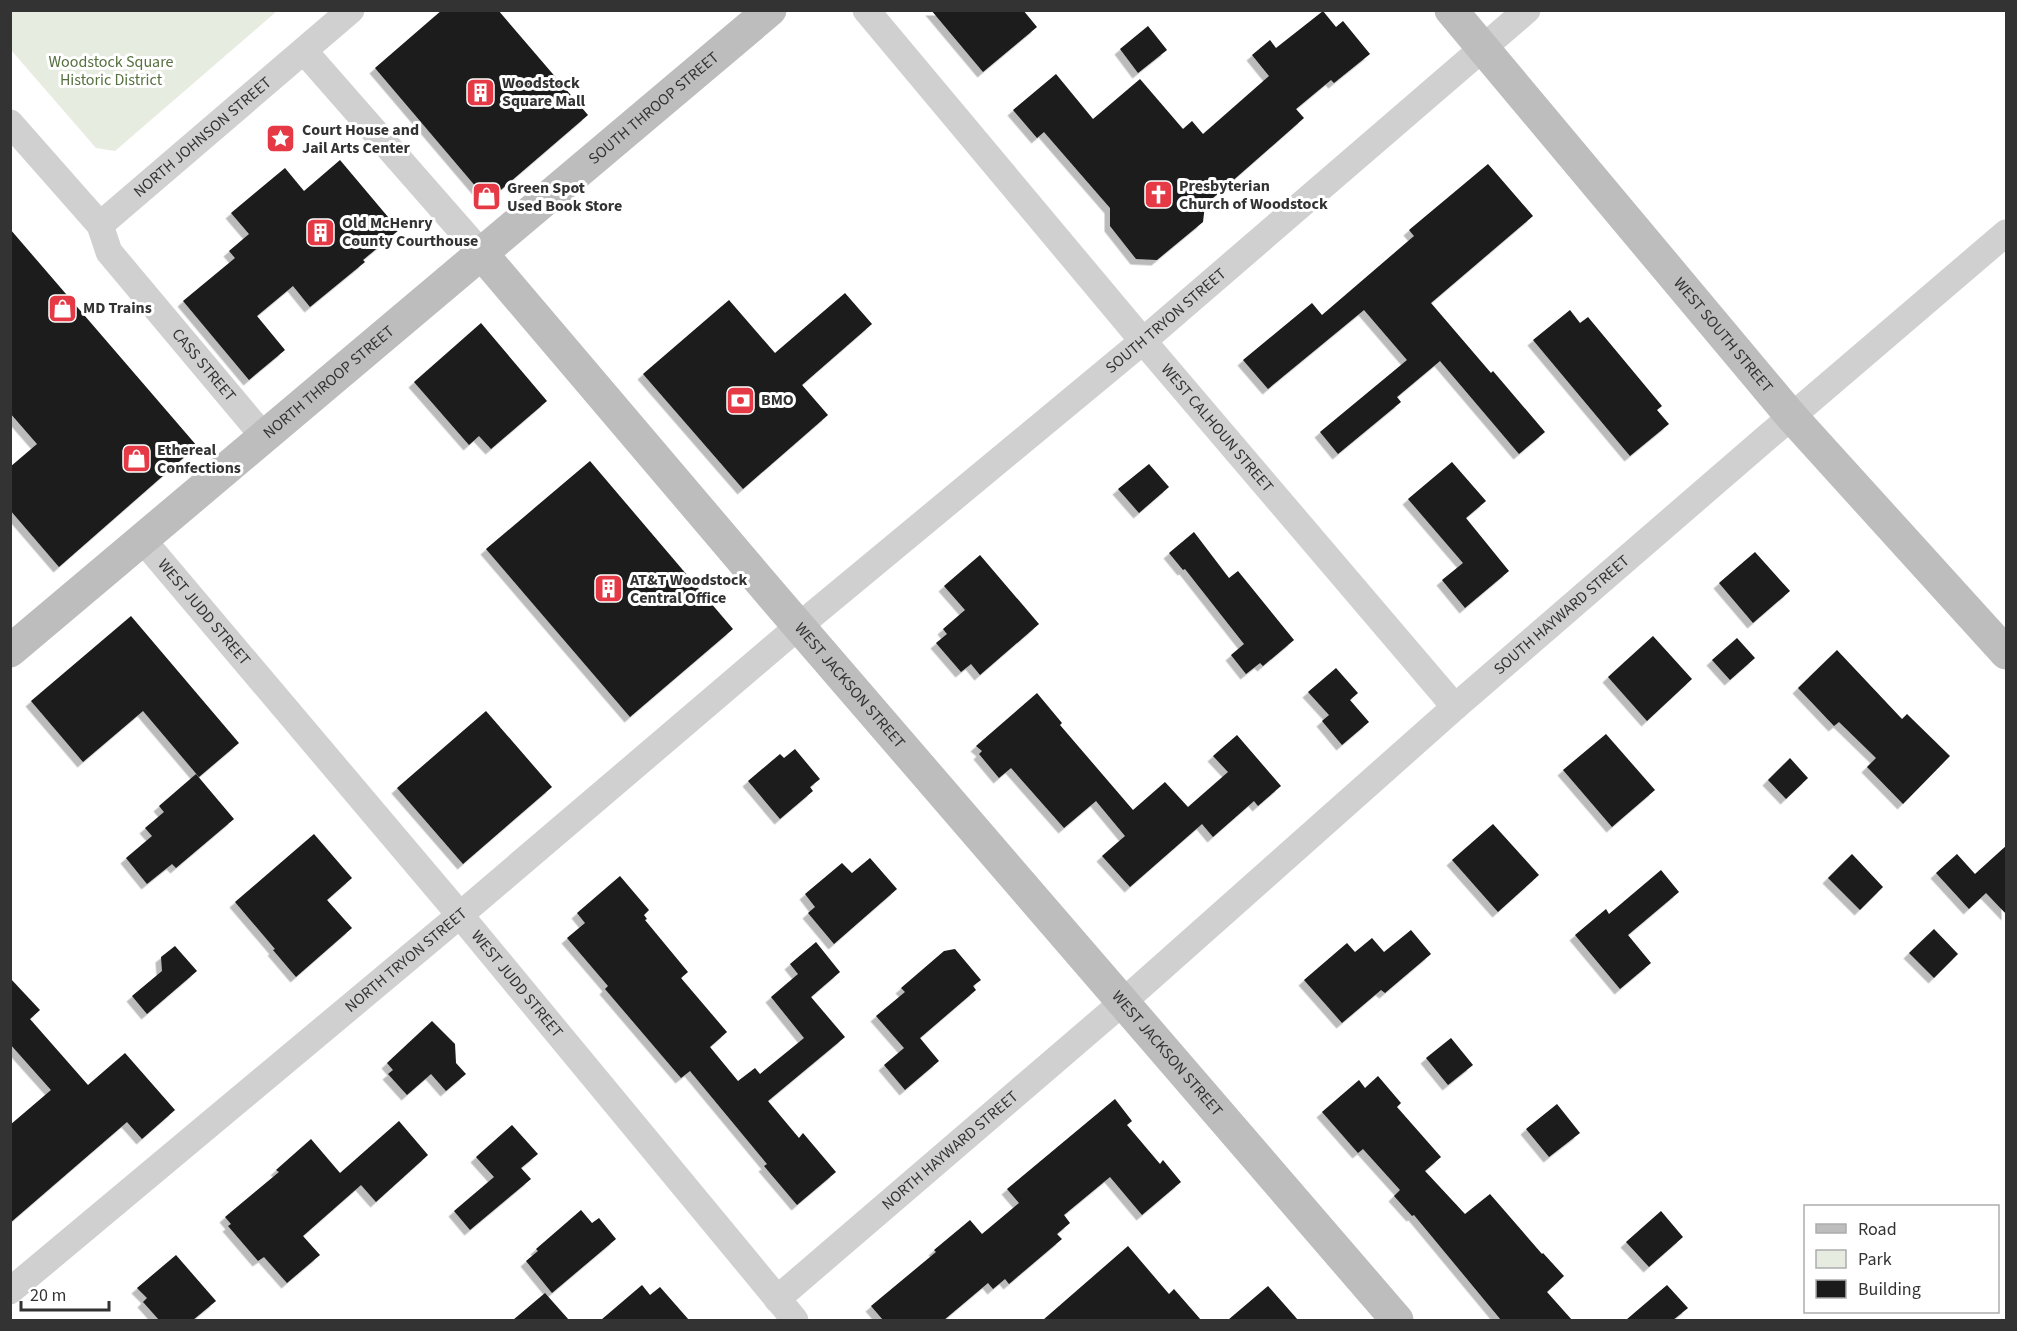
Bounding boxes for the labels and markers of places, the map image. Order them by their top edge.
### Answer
place label: Woodstock Square Mall [502,72,585,112]
building icon: Woodstock Square Mall [465,76,497,108]
place label: Court House and Jail Arts Center [302,119,419,159]
place icon: Court House and Jail Arts Center [265,123,297,155]
place label: Presbyterian Church of Woodstock [1179,175,1328,215]
place label: Green Spot Used Book Store [507,177,622,217]
church icon: Presbyterian Church of Woodstock [1142,179,1174,211]
shop icon: Green Spot Used Book Store [470,181,502,213]
place label: Old McHenry County Courthouse [342,212,478,252]
building icon: Old McHenry County Courthouse [305,216,337,248]
shop icon: MD Trains [46,292,78,324]
place label: MD Trains [83,297,152,319]
bank icon: BMO [724,384,756,416]
place label: BMO [761,389,794,411]
place label: Ethereal Confections [157,439,241,479]
shop icon: Ethereal Confections [120,443,152,475]
place label: AT&T Woodstock Central Office [629,569,748,609]
building icon: AT&T Woodstock Central Office [593,573,625,605]

